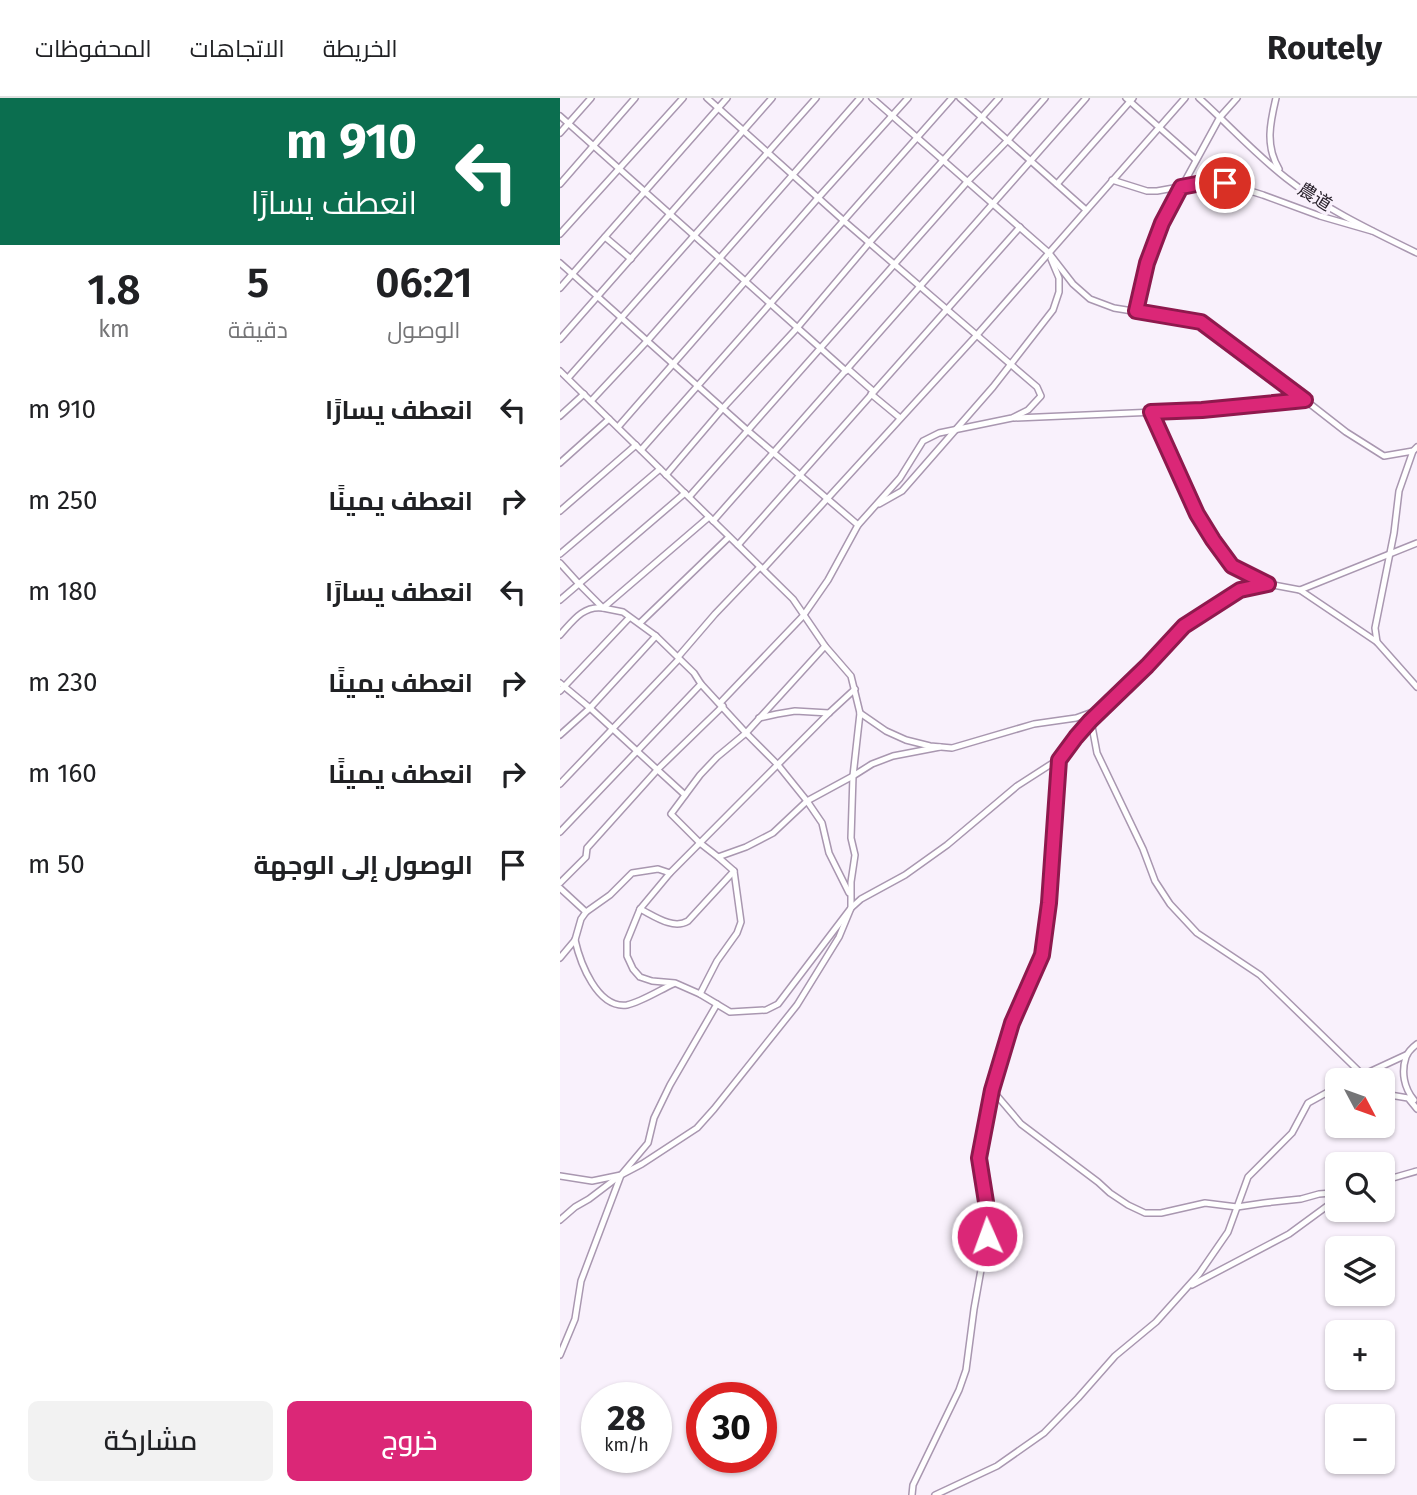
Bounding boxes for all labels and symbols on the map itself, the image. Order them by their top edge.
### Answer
pin [1195,153,1255,213]
street label: 農道 [1294,178,1336,216]
north arrow [1325,1068,1395,1138]
position arrow [950,1199,1024,1273]
speed limit sign: 30 [686,1382,777,1473]

